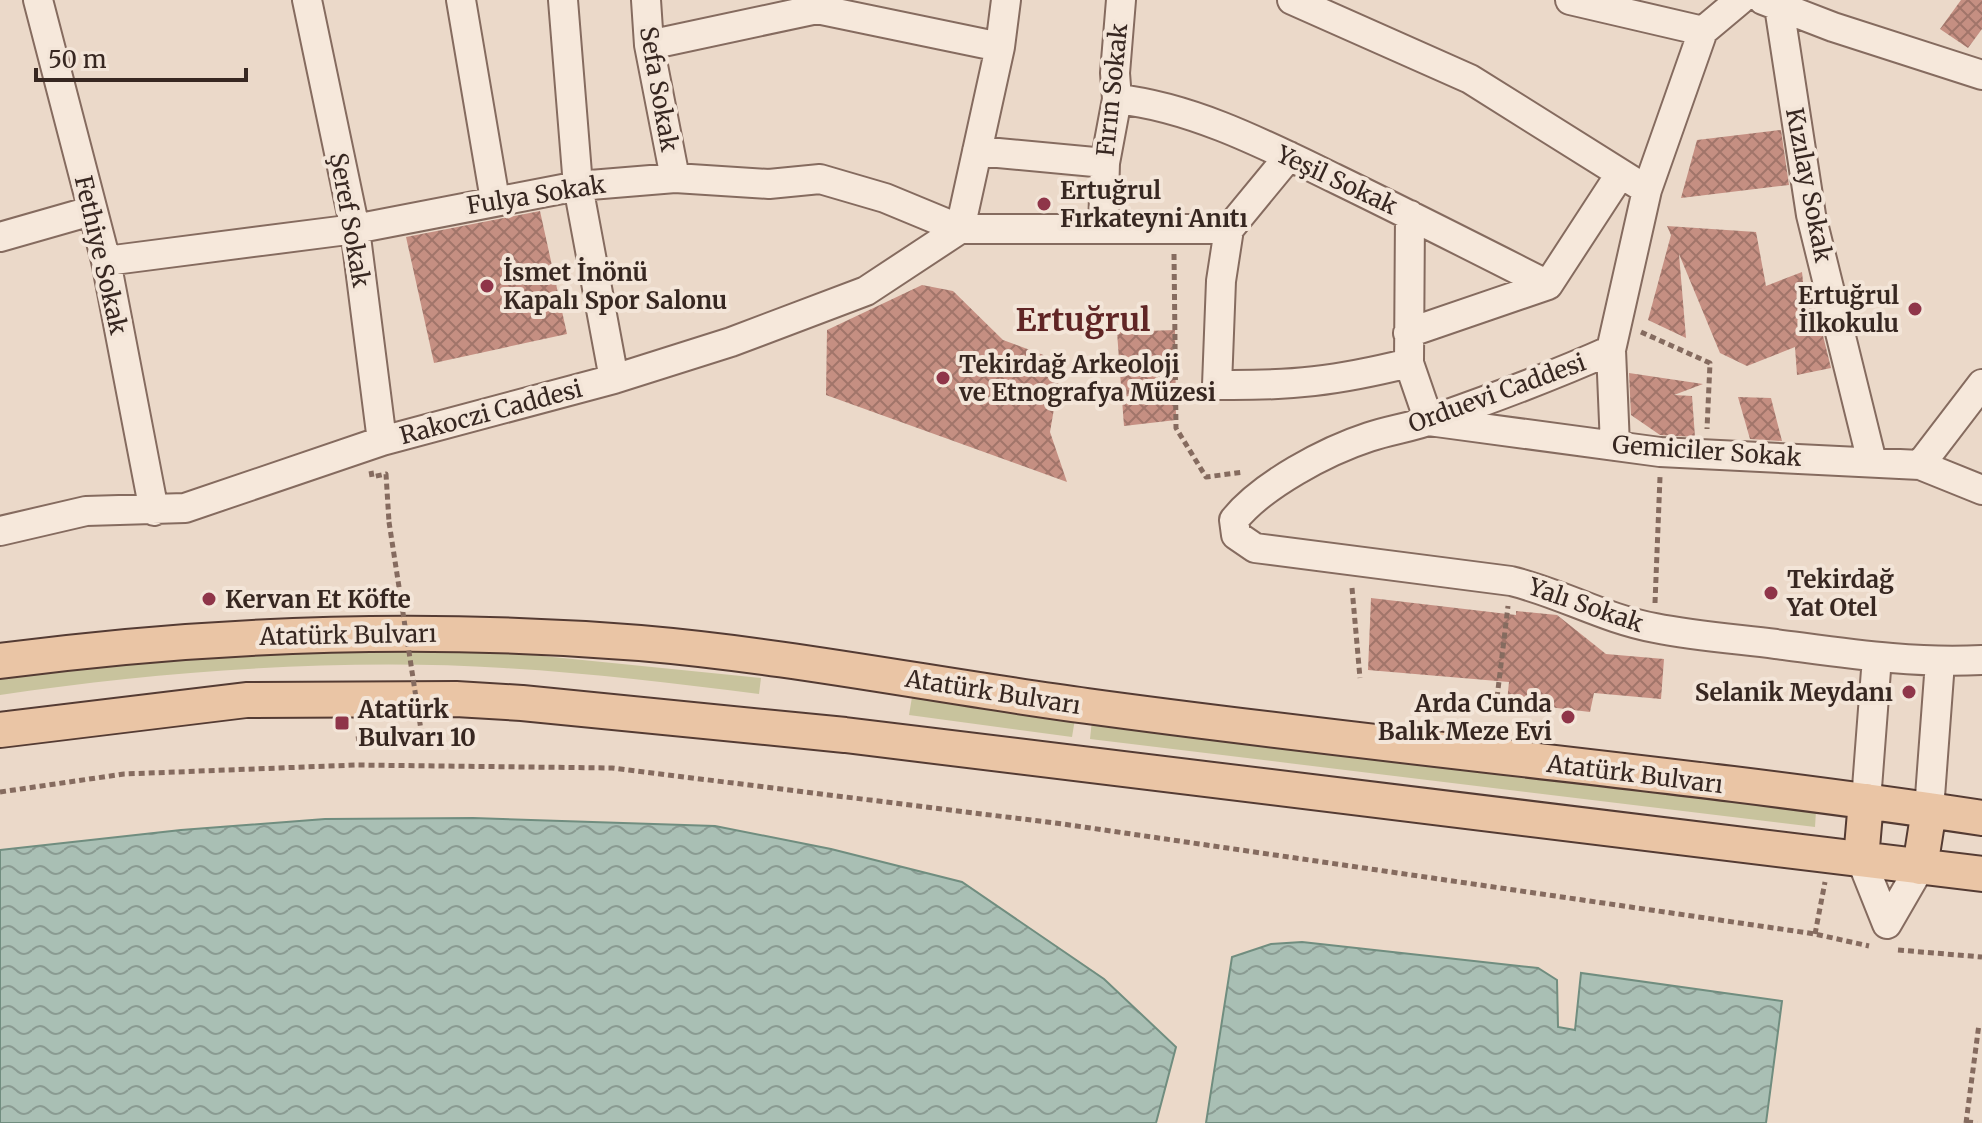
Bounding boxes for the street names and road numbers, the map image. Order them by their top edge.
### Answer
street label: Fırın Sokak [1090,21,1134,158]
street label: Sefa Sokak [633,24,685,155]
street label: Kızılay Sokak [1779,105,1839,266]
street label: Yeşil Sokak [1271,138,1403,222]
street label: Şeref Sokak [323,150,377,291]
street label: Fulya Sokak [464,169,608,221]
street label: Fethiye Sokak [68,173,135,338]
street label: Orduevi Caddesi [1404,346,1590,440]
street label: Rakoczi Caddesi [396,373,586,451]
street label: Gemiciler Sokak [1611,429,1803,473]
street label: Yalı Sokak [1524,571,1648,639]
street label: Atatürk Bulvarı [258,618,437,652]
street label: Atatürk Bulvarı [902,663,1083,721]
street label: Atatürk Bulvarı [1544,748,1725,800]

